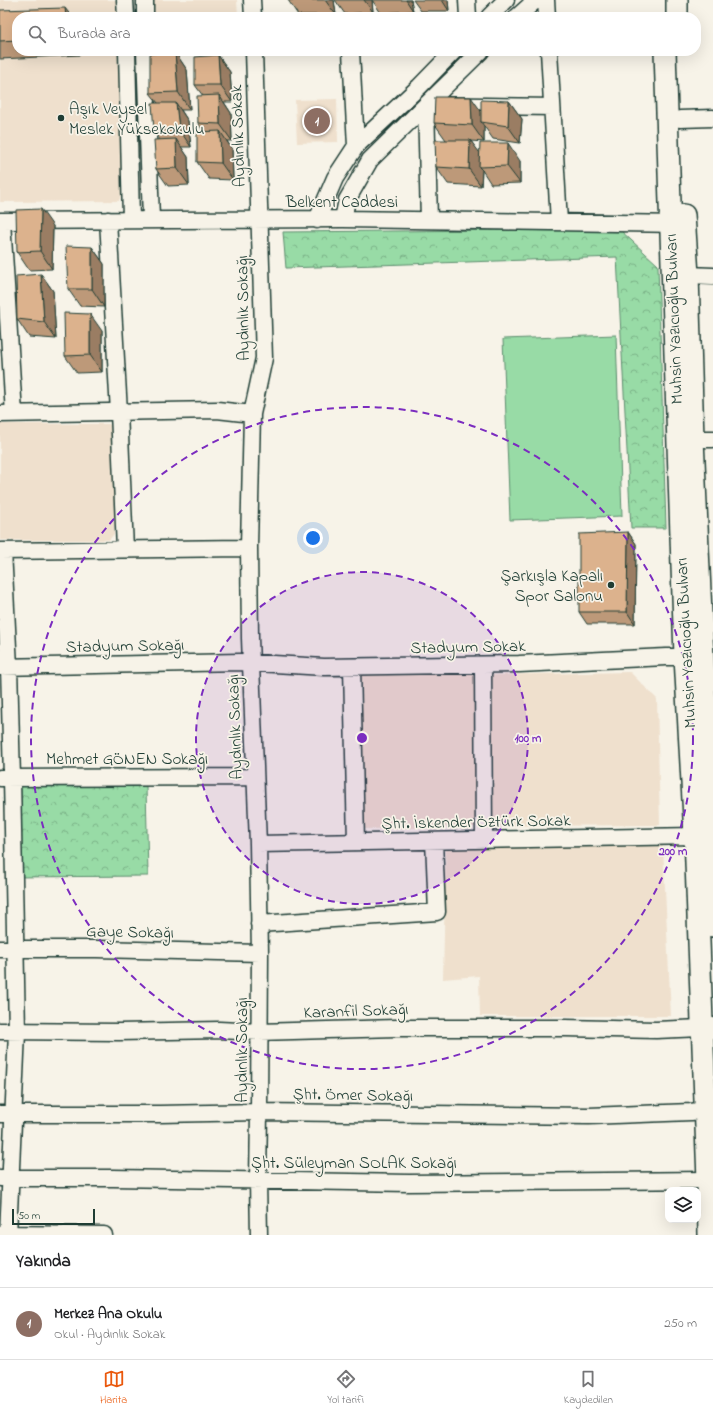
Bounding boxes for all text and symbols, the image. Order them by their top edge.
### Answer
search box [12,12,701,56]
icon: search [26,23,48,45]
text: Burada ara [58,23,131,45]
street label: Aydınlık Sokak [224,84,254,188]
place label: Aşık Veysel Meslek Yüksekokulu [69,97,204,142]
pin: 1 [304,106,330,136]
marker: Aşık Veysel Meslek Yüksekokulu [56,113,66,123]
street label: Belkent Caddesi [285,190,398,215]
street label: Muhsin Yazıcıoğlu Bulvarı [659,233,692,405]
street label: Aydınlık Sokağı [230,255,259,361]
your location [303,528,323,548]
street label: Muhsin Yazıcıoğlu Bulvarı [670,557,705,729]
place label: Şarkışla Kapalı Spor Salonu [500,564,603,609]
marker: Şarkışla Kapalı Spor Salonu [606,580,616,590]
street label: Stadyum Sokağı [66,633,185,662]
street label: Stadyum Sokak [410,634,526,662]
street label: Aydınlık Sokağı [221,674,252,780]
text: 100 m [515,730,542,748]
centre of rings [355,731,369,745]
street label: Mehmet GÖNEN Sokağı [46,747,208,774]
street label: Şht. İskender Öztürk Sokak [381,808,571,837]
text: 200 m [658,843,688,861]
street label: Gaye Sokağı [86,919,174,948]
street label: Aydınlık Sokağı [230,997,257,1103]
street label: Karanfil Sokağı [303,997,409,1028]
street label: Şht. Ömer Sokağı [292,1082,413,1111]
street label: Şht. Süleyman SOLAK Sokağı [251,1151,457,1178]
map controls [665,1187,701,1223]
button: layers [665,1187,701,1223]
scale bar [12,1207,95,1226]
text: 50 m [18,1208,40,1224]
text: Yakında [16,1249,71,1274]
text: Merkez Ana Okulu [54,1303,162,1325]
text: 1 [27,1314,31,1333]
text: 250 m [664,1314,697,1333]
text: Okul · Aydınlık Sokak [54,1325,165,1344]
tab: Harita [100,1368,127,1408]
tab: Yol tarifi [327,1368,364,1408]
tab: Kaydedilen [564,1368,613,1408]

